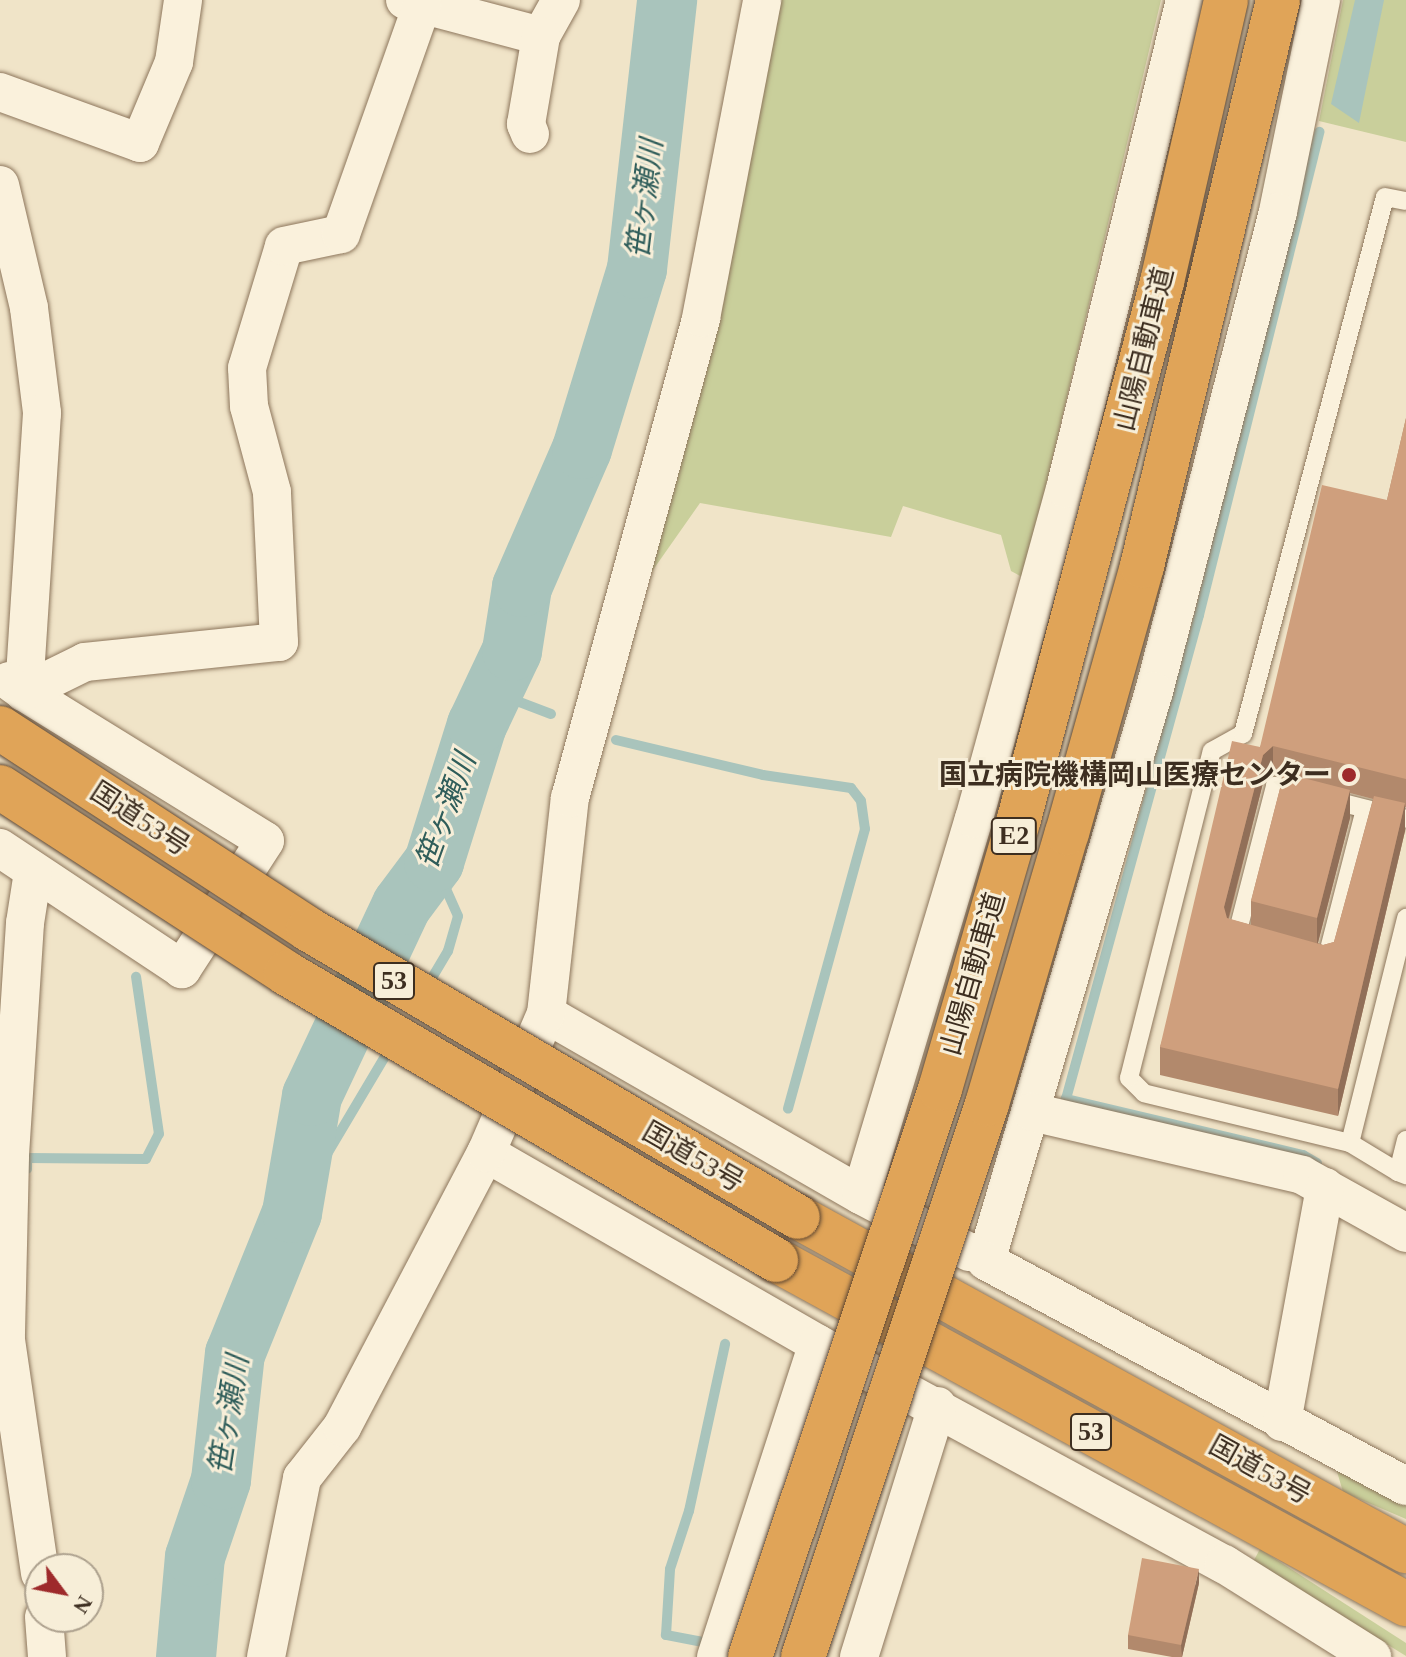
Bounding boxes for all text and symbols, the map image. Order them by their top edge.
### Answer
water label: 笹ヶ瀬川 [620,137,670,261]
street label: 山陽自動車道 [1107,263,1181,435]
water label: 笹ヶ瀬川 [409,748,483,874]
place label: 国立病院機構岡山医療センター [939,758,1331,792]
marker: 国立病院機構岡山医療センター [1338,764,1360,786]
street label: 国道53号 [84,774,196,864]
road number: E2 [990,814,1038,858]
street label: 山陽自動車道 [934,889,1012,1059]
road number: 53 [372,959,416,1003]
street label: 国道53号 [636,1114,750,1200]
water label: 笹ヶ瀬川 [202,1353,256,1477]
road number: 53 [1069,1410,1113,1454]
street label: 国道53号 [1203,1428,1317,1512]
north arrow [24,1553,104,1633]
text: N [68,1592,98,1618]

